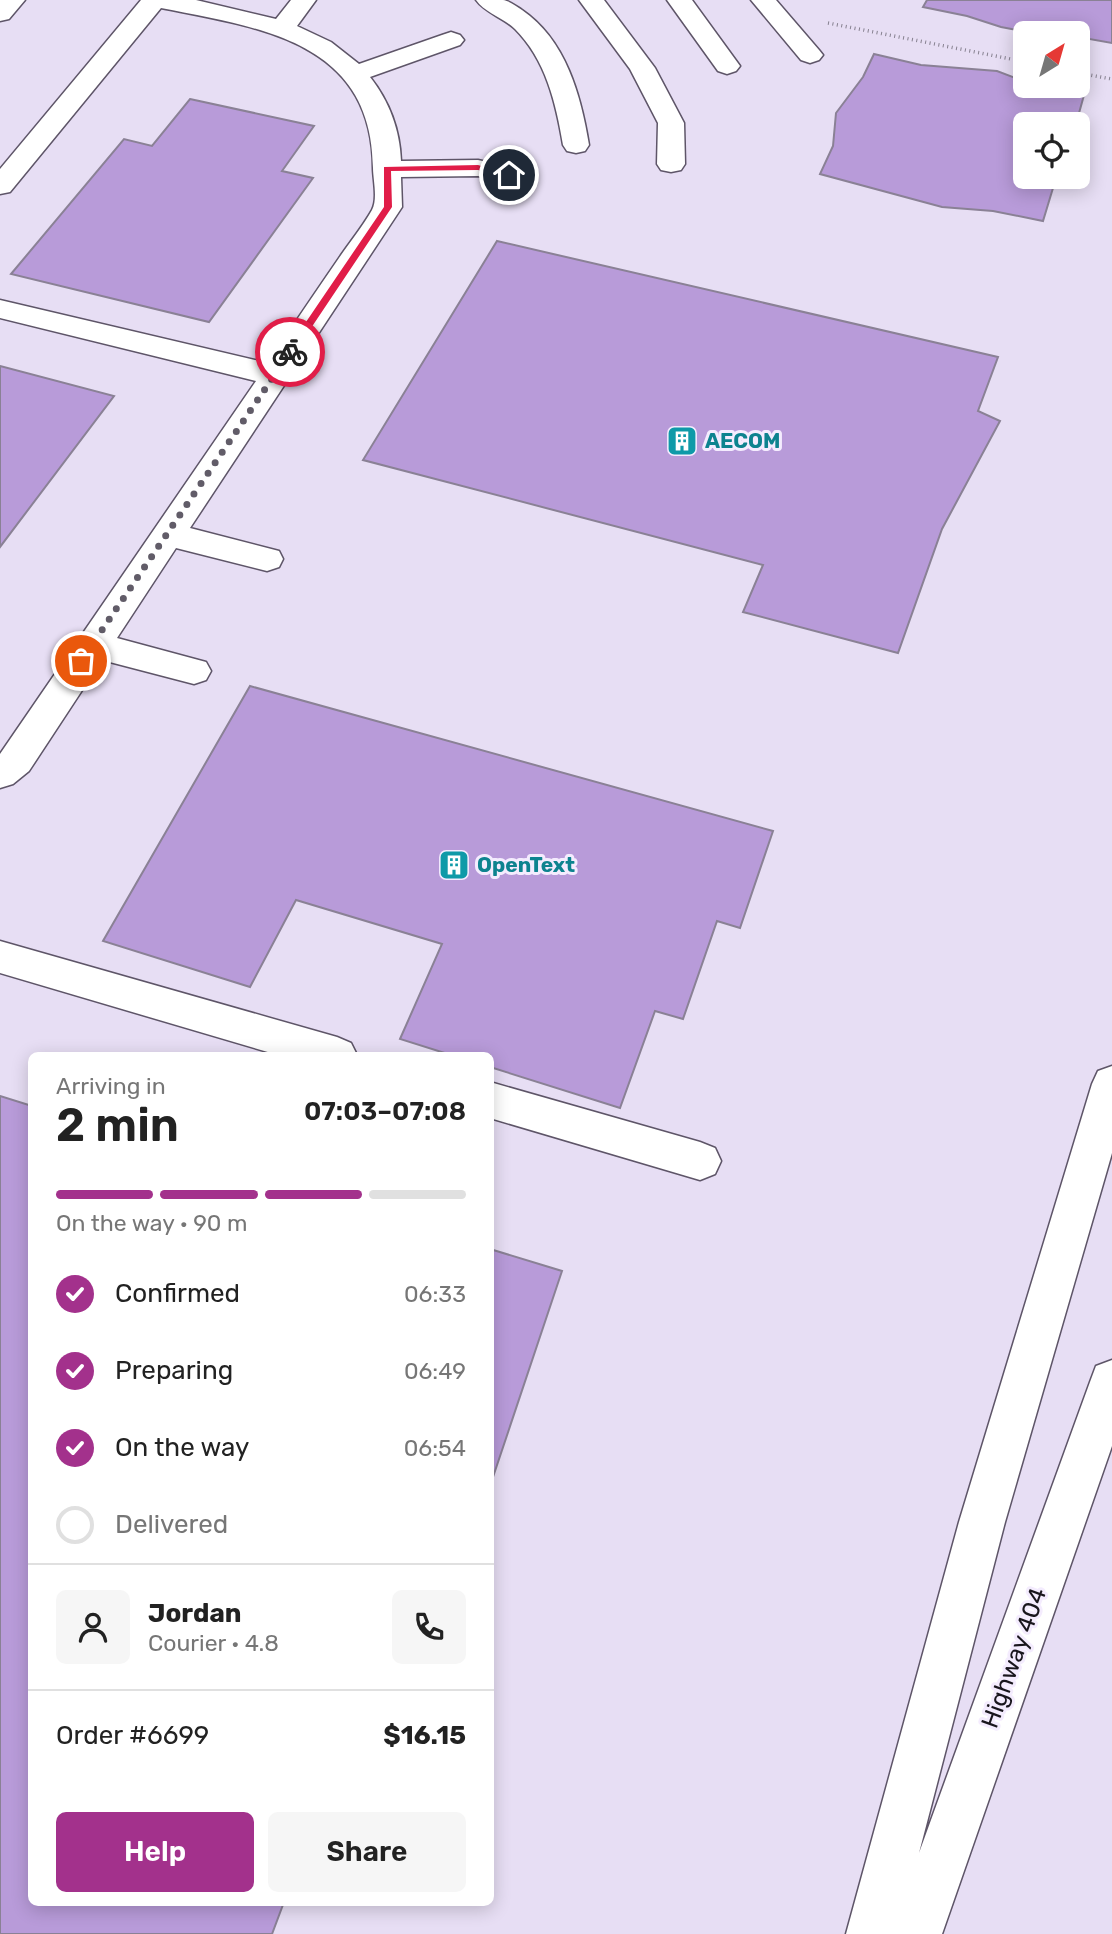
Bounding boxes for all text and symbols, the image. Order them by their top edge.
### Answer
north arrow [1013,21,1090,98]
map controls [1013,21,1090,189]
button: locate [1013,112,1090,189]
pin [479,145,539,205]
icon: home [490,156,528,194]
courier [255,317,325,387]
icon: bike [271,333,309,371]
building icon: AECOM [665,424,699,458]
place label: AECOM [705,428,780,453]
pin [51,631,111,691]
icon: bag [62,642,100,680]
building icon: OpenText [437,848,471,882]
place label: OpenText [477,852,575,877]
text: Arriving in [56,1072,166,1100]
text: 07:03–07:08 [304,1096,466,1127]
text: 2 min [56,1098,179,1153]
text: On the way · 90 m [56,1209,247,1237]
icon: check [56,1275,94,1313]
text: Confirmed [115,1278,240,1309]
text: 06:33 [404,1280,466,1308]
icon: check [56,1352,94,1390]
text: Preparing [115,1355,233,1386]
text: 06:49 [404,1357,466,1385]
icon: check [56,1429,94,1467]
text: On the way [115,1432,249,1463]
text: 06:54 [404,1434,466,1462]
text: Delivered [115,1509,228,1540]
street label: Highway 404 [976,1584,1052,1732]
button: person [56,1590,130,1664]
button: phone [392,1590,466,1664]
text: Jordan [148,1598,241,1629]
text: Courier · 4.8 [148,1629,279,1657]
text: Order #6699 [56,1720,209,1751]
text: $16.15 [383,1720,466,1751]
button: Help [56,1812,254,1892]
button: Share [268,1812,466,1892]

